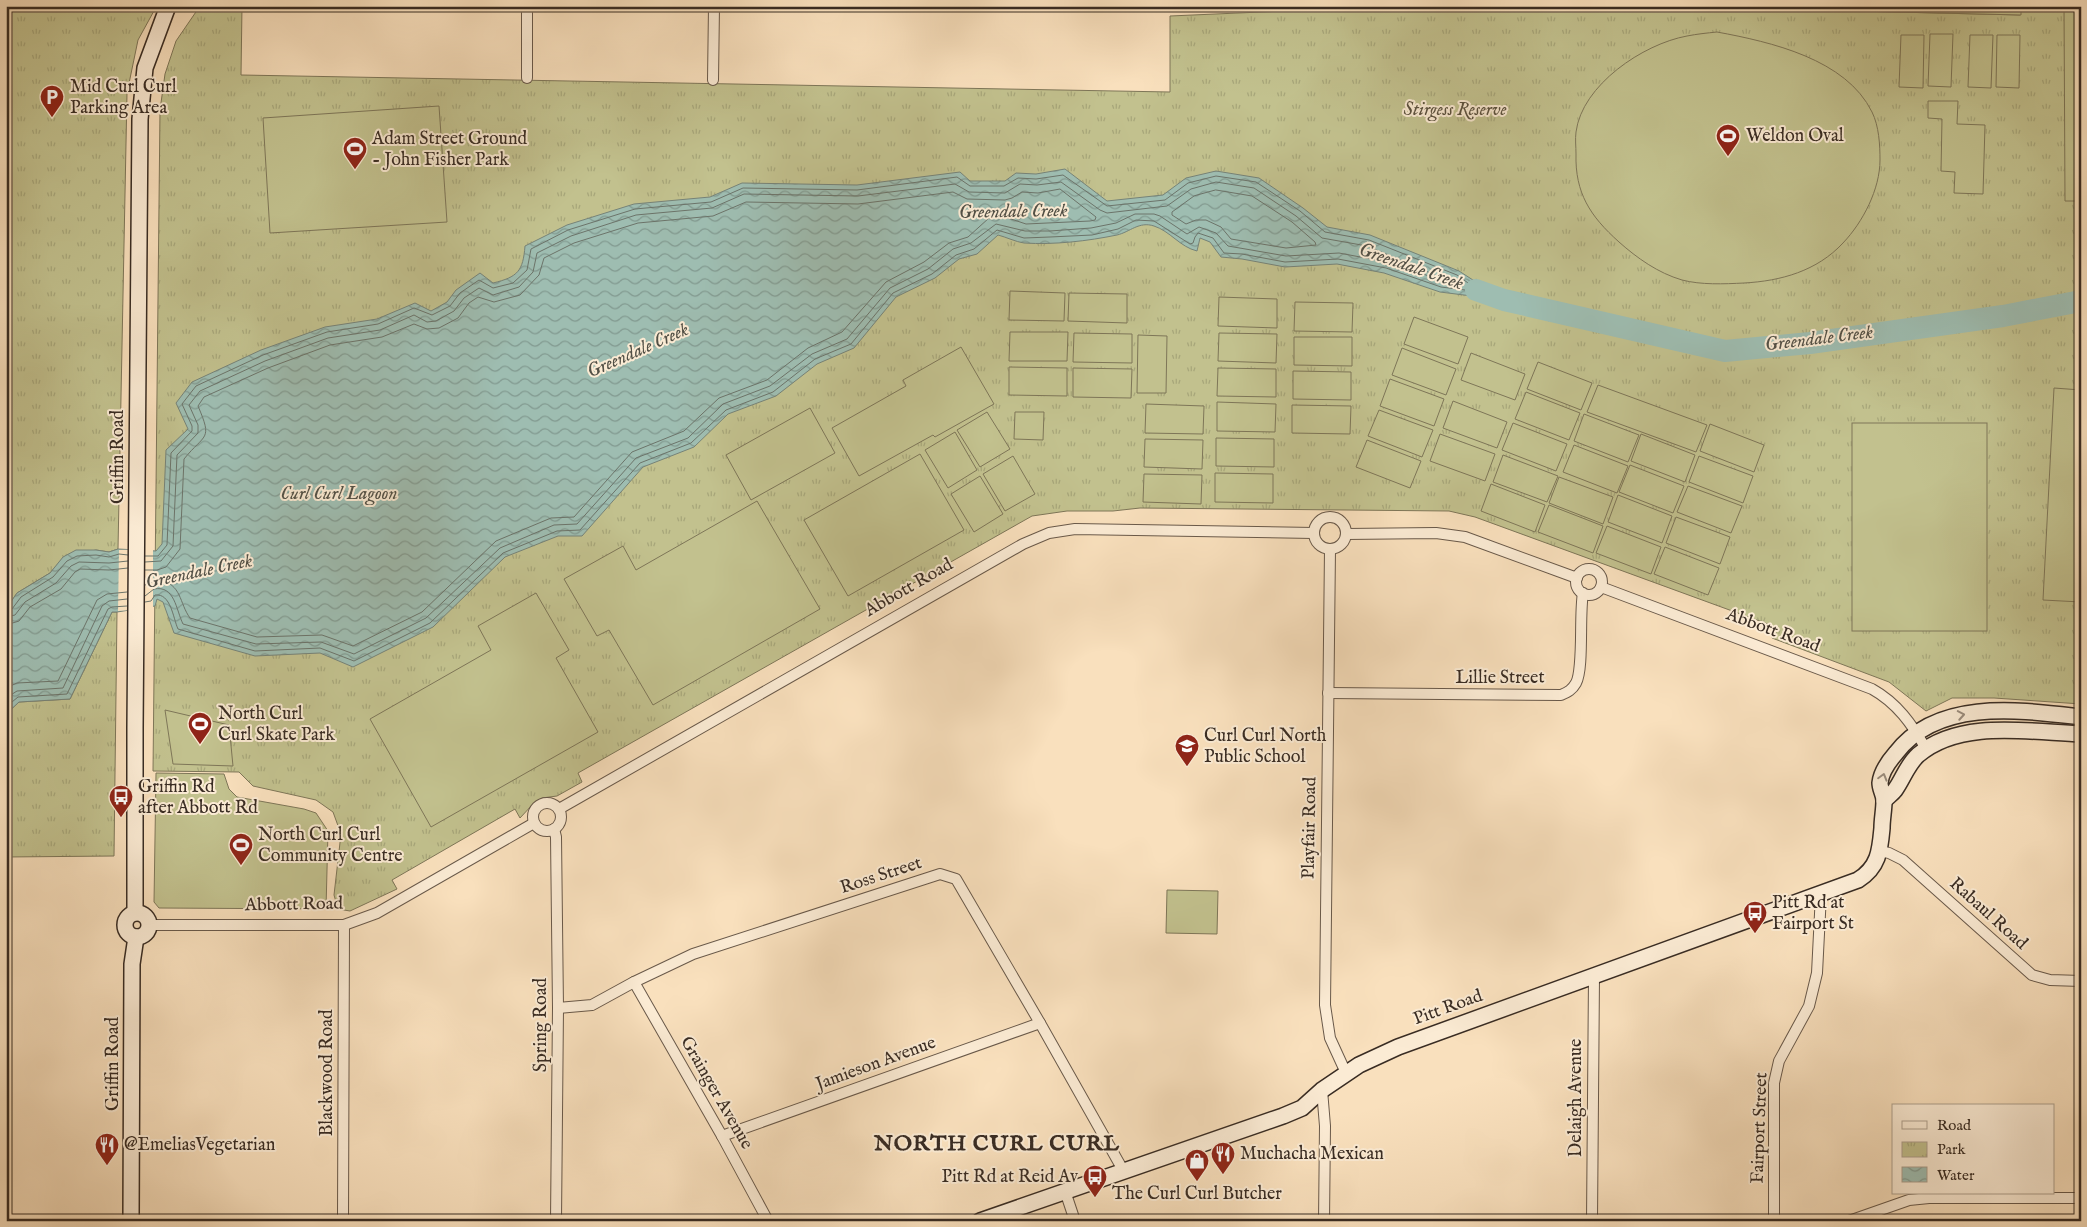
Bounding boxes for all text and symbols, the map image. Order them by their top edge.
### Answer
place label: Mid Curl Curl Parking Area [70,76,177,120]
parking icon: Mid Curl Curl Parking Area [39,84,65,118]
park label: Stirgess Reserve [1404,99,1506,122]
sports icon: Weldon Oval [1715,123,1741,157]
place label: Weldon Oval [1746,125,1844,148]
place label: Adam Street Ground - John Fisher Park [371,128,527,172]
sports icon: Adam Street Ground - John Fisher Park [342,136,368,170]
water label: Greendale Creek [958,199,1068,225]
water label: Greendale Creek [1356,238,1467,296]
water label: Greendale Creek [583,318,693,384]
water label: Greendale Creek [1763,320,1875,358]
street label: Griffin Road [107,410,130,504]
water label: Curl Curl Lagoon [281,482,397,506]
water label: Greendale Creek [143,549,255,595]
street label: Abbott Road [860,553,958,623]
street label: Abbott Road [1722,603,1823,659]
street label: Lillie Street [1455,667,1545,690]
place label: North Curl Curl Skate Park [218,703,335,747]
one-way arrow [1957,710,1966,720]
sports icon: North Curl Curl Skate Park [187,711,213,745]
place label: Curl Curl North Public School [1204,725,1327,769]
school or university icon: Curl Curl North Public School [1174,733,1200,767]
one-way arrow [1877,773,1887,781]
place label: Griffin Rd after Abbott Rd [138,776,258,820]
street label: Playfair Road [1298,776,1322,879]
bus stop icon: Griffin Rd after Abbott Rd [108,784,134,818]
place label: North Curl Curl Community Centre [258,824,403,868]
sports icon: North Curl Curl Community Centre [228,832,254,866]
street label: Ross Street [837,852,925,900]
street label: Rabaul Road [1944,873,2032,955]
place label: Pitt Rd at Fairport St [1772,892,1854,936]
street label: Abbott Road [244,893,344,917]
bus stop icon: Pitt Rd at Fairport St [1742,900,1768,934]
street label: Spring Road [530,977,553,1072]
street label: Pitt Road [1410,985,1486,1031]
street label: Blackwood Road [316,1009,339,1137]
street label: Griffin Road [102,1017,125,1111]
street label: Grainger Avenue [674,1032,758,1154]
street label: Jamieson Avenue [811,1032,939,1097]
street label: Delaigh Avenue [1565,1039,1588,1157]
street label: Fairport Street [1747,1072,1773,1184]
legend [1892,1104,2054,1194]
text: Road [1937,1116,1972,1135]
district label: NORTH CURL CURL [873,1130,1120,1158]
restaurant icon: @EmeliasVegetarian [94,1132,120,1166]
place label: @EmeliasVegetarian [124,1134,276,1157]
text: Park [1937,1140,1967,1159]
restaurant icon: Muchacha Mexican [1210,1141,1236,1175]
place label: Muchacha Mexican [1240,1143,1384,1166]
shop icon: The Curl Curl Butcher [1184,1148,1210,1182]
bus stop icon: Pitt Rd at Reid Av [1082,1164,1108,1198]
place label: Pitt Rd at Reid Av [942,1166,1079,1189]
text: Water [1937,1166,1975,1185]
place label: The Curl Curl Butcher [1112,1183,1282,1206]

